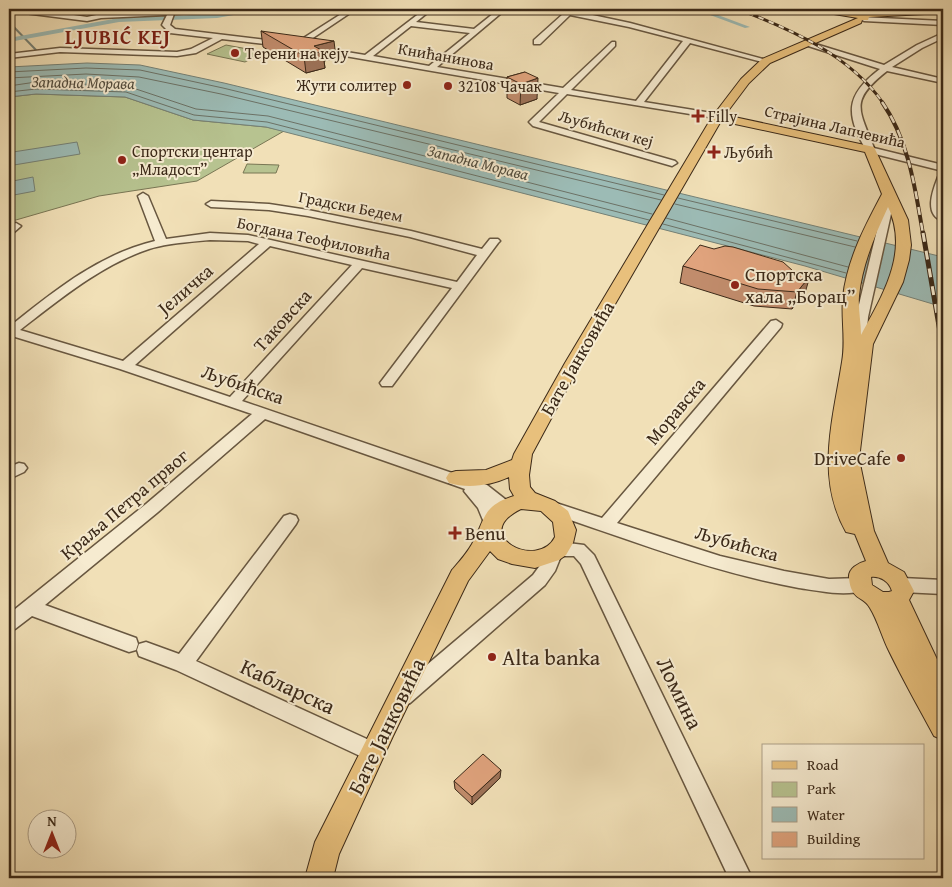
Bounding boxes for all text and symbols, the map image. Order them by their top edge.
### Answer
district label: LJUBIĆ KEJ [65,22,171,51]
street label: Книћанинова [396,36,496,76]
place label: Терени на кеју [245,41,349,65]
marker: Терени на кеју [229,47,241,59]
water label: Западна Морава [31,69,136,95]
place label: Жути солитер [295,73,397,97]
place label: 32108 Чачак [458,74,543,98]
marker: Жути солитер [401,79,413,91]
marker: 32108 Чачак [442,80,454,92]
street label: Страјина Лапчевића [762,98,908,154]
street label: Љубићски кеј [556,103,656,153]
place label: Filly [708,104,737,128]
marker: Filly [692,110,704,122]
water label: Западна Морава [425,138,532,186]
place label: Спортски центар „Младост” [132,139,253,181]
place label: Љубић [724,140,773,164]
marker: Љубић [708,146,720,158]
marker: Спортски центар „Младост” [116,154,128,166]
street label: Градски Бедем [297,184,405,228]
street label: Богдана Теофиловића [235,210,393,266]
street label: Јеличка [149,257,219,322]
place label: Спортска хала „Борац” [745,260,855,310]
marker: Спортска хала „Борац” [729,279,741,291]
street label: Таковска [246,282,318,358]
street label: Бате Јанковића [533,296,621,420]
street label: Љубићска [198,357,288,411]
street label: Моравска [638,371,712,451]
street label: Краља Петра првог [54,442,194,566]
place label: DriveCafe [814,444,891,472]
marker: DriveCafe [895,452,907,464]
street label: Љубићска [692,518,782,568]
place label: Benu [465,519,506,547]
marker: Benu [449,527,461,539]
place label: Alta banka [502,641,601,673]
street label: Кабларска [235,650,341,722]
marker: Alta banka [486,651,498,663]
street label: Ломина [649,651,712,735]
street label: Бате Јанковића [339,652,433,800]
legend [762,744,924,860]
text: Road [807,754,838,775]
text: Park [807,778,836,799]
text: Water [807,804,845,825]
north arrow [28,810,78,860]
text: N [47,811,57,831]
text: Building [807,828,861,849]

